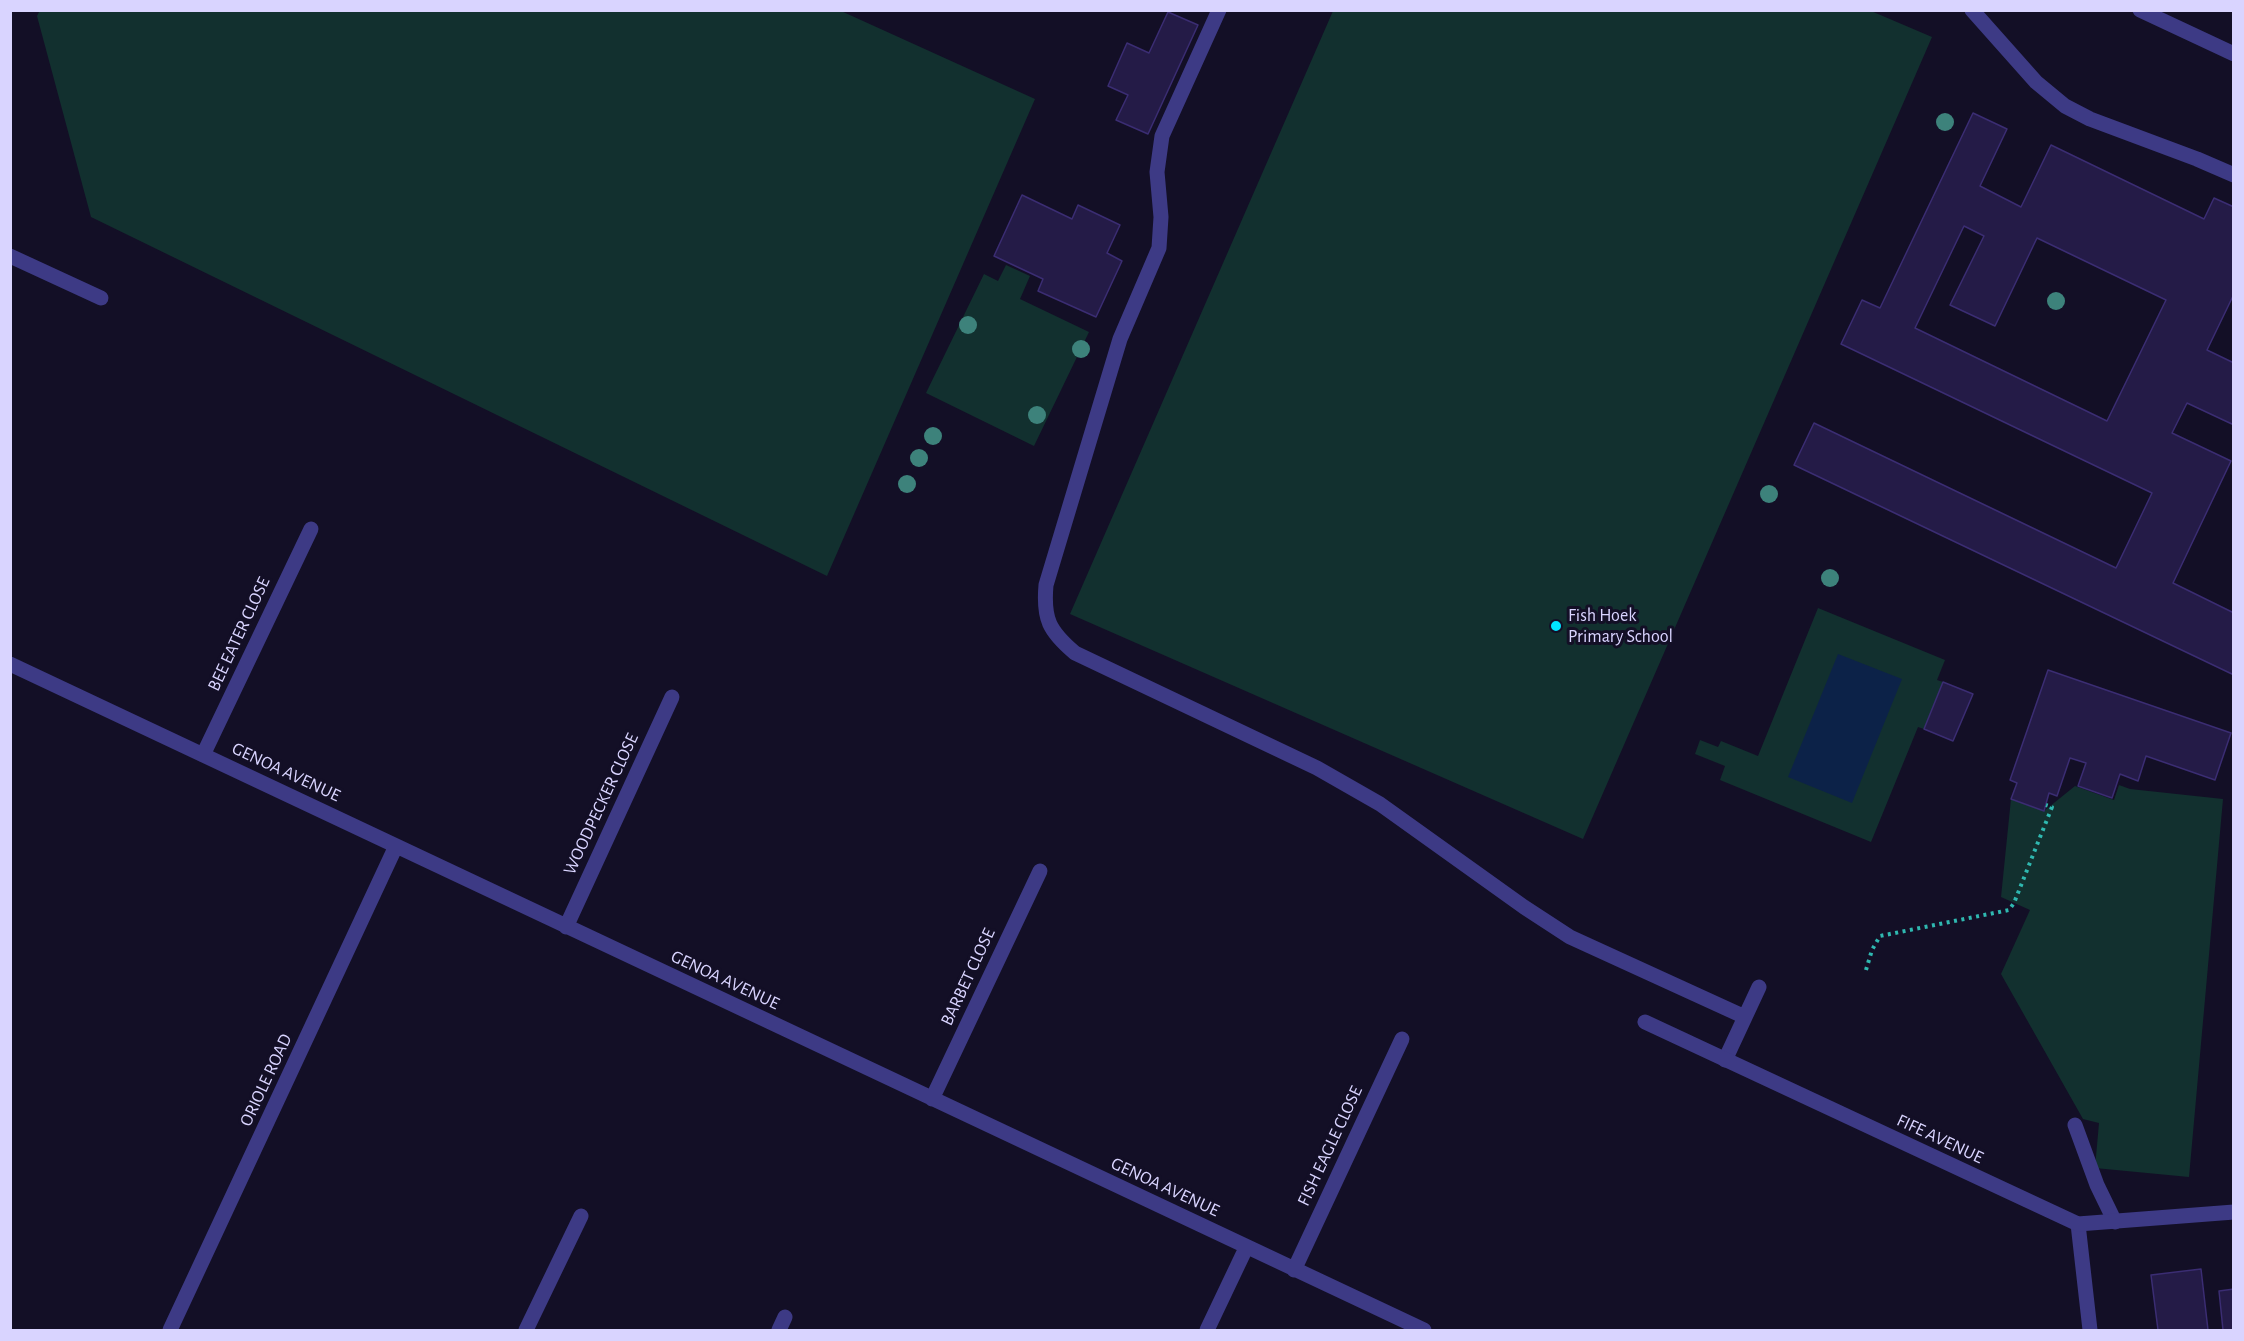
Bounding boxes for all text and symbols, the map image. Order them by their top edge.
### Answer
street label: BEE EATER CLOSE [203,574,275,694]
place label: Fish Hoek Primary School [1568,605,1673,648]
marker: Fish Hoek Primary School [1549,619,1563,633]
street label: WOODPECKER CLOSE [559,730,643,878]
street label: GENOA AVENUE [228,737,344,807]
street label: BARBET CLOSE [936,925,1000,1029]
street label: GENOA AVENUE [667,945,783,1015]
street label: ORIOLE ROAD [235,1030,297,1130]
street label: FISH EAGLE CLOSE [1293,1083,1367,1209]
street label: FIFE AVENUE [1893,1110,1987,1168]
street label: GENOA AVENUE [1107,1152,1223,1222]

